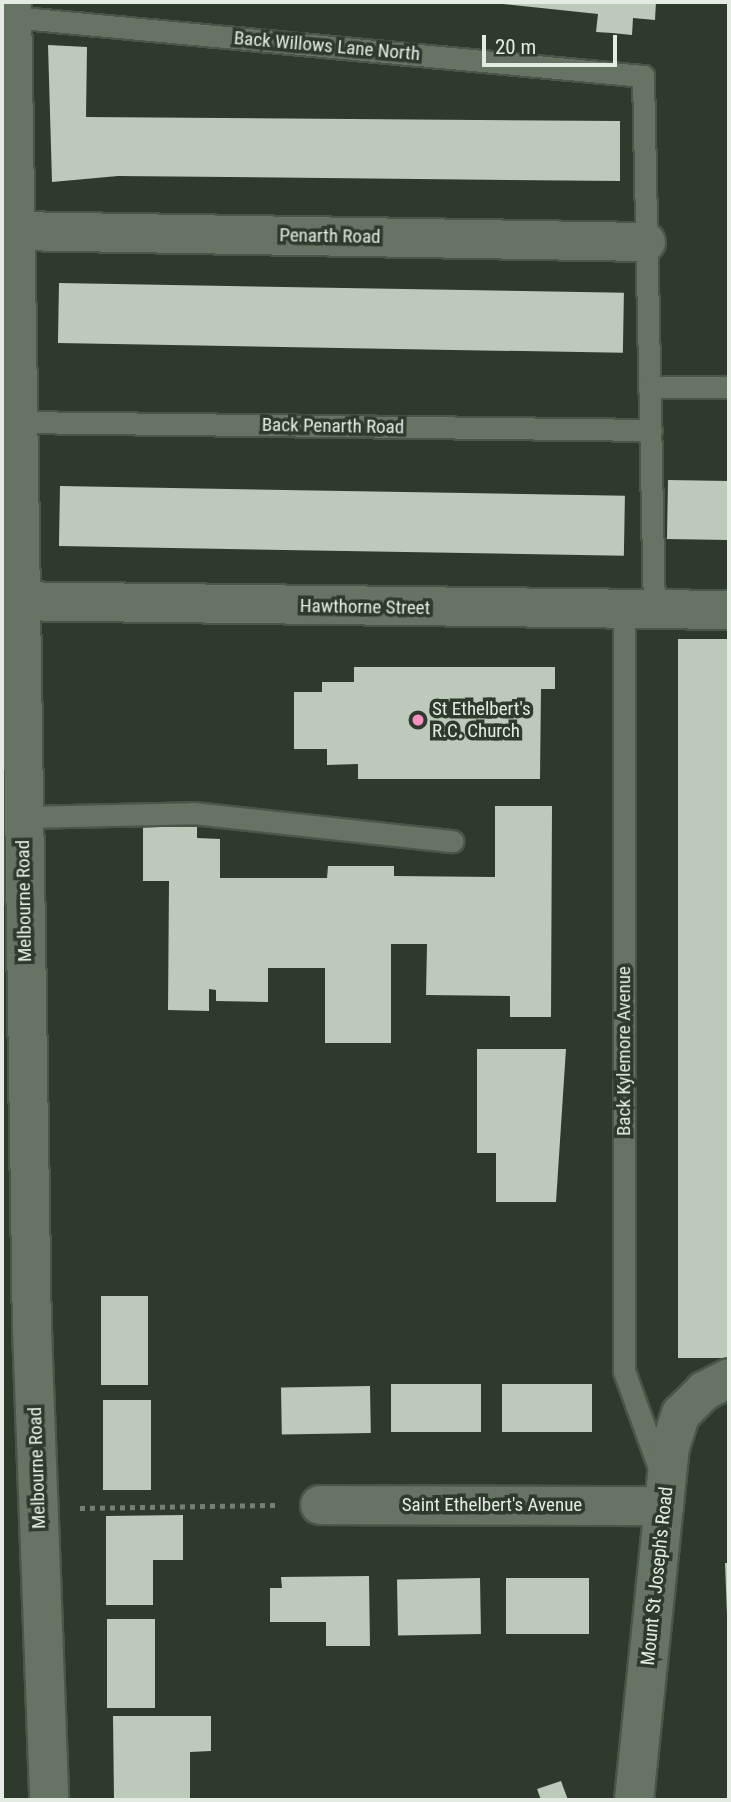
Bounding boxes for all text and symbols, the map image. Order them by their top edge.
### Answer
scale bar [486,21,621,65]
street label: Back Willows Lane North [233,27,421,65]
text: 20 m [495,35,536,59]
street label: Penarth Road [279,224,381,248]
street label: Back Penarth Road [262,413,404,439]
street label: Hawthorne Street [300,594,430,620]
place label: St Ethelbert's R.C. Church [432,698,531,742]
marker: St Ethelbert's R.C. Church [410,712,426,728]
street label: Melbourne Road [12,840,36,962]
street label: Back Kylemore Avenue [613,966,635,1136]
street label: Melbourne Road [23,1407,51,1529]
street label: Mount St Joseph's Road [636,1485,678,1667]
street label: Saint Ethelbert's Avenue [402,1494,582,1516]

